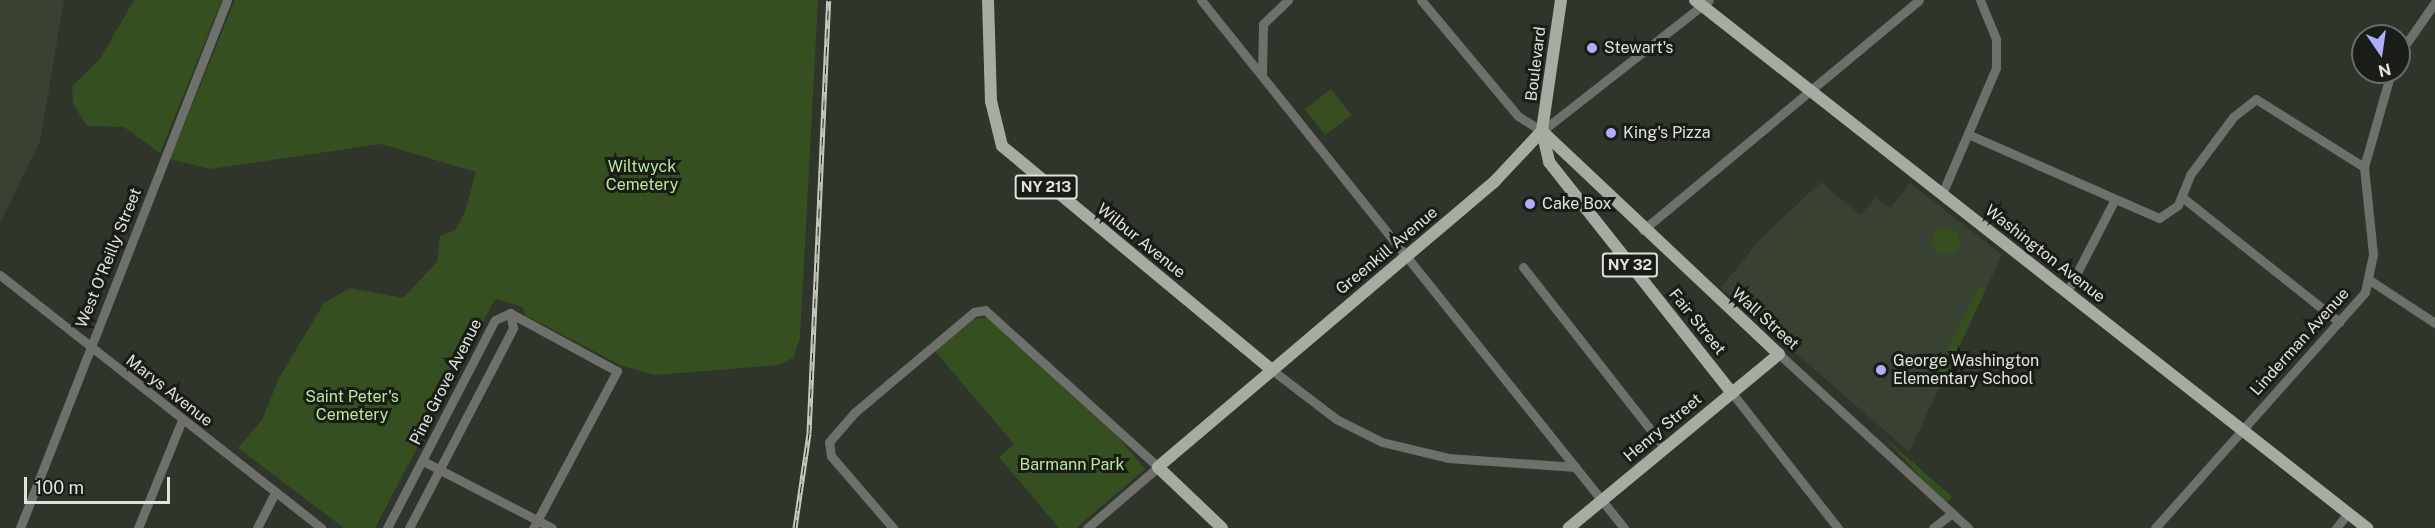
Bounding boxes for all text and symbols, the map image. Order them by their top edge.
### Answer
north arrow [2351,24,2411,84]
street label: Boulevard [1522,26,1550,102]
place label: Stewart's [1604,38,1673,58]
marker: Stewart's [1585,41,1599,55]
text: N [2376,59,2393,81]
place label: King's Pizza [1623,123,1711,143]
marker: King's Pizza [1604,126,1618,140]
park label: Wiltwyck Cemetery [606,157,678,195]
road number: NY 213 [1013,175,1079,199]
street label: West O'Reilly Street [72,185,146,331]
place label: Cake Box [1542,194,1612,214]
marker: Cake Box [1523,197,1537,211]
street label: Wilbur Avenue [1093,200,1189,282]
street label: Washington Avenue [1981,201,2109,307]
street label: Greenkill Avenue [1332,203,1442,299]
road number: NY 32 [1602,253,1658,277]
street label: Wall Street [1728,284,1802,354]
street label: Linderman Avenue [2247,284,2353,400]
street label: Fair Street [1665,285,1729,359]
street label: Pine Grove Avenue [406,316,486,448]
street label: Marys Avenue [122,351,216,431]
place label: George Washington Elementary School [1893,351,2040,389]
marker: George Washington Elementary School [1874,363,1888,377]
park label: Saint Peter's Cemetery [305,387,399,425]
street label: Henry Street [1620,390,1706,466]
park label: Barmann Park [1020,455,1124,475]
scale bar [27,465,172,503]
text: 100 m [35,477,84,498]

